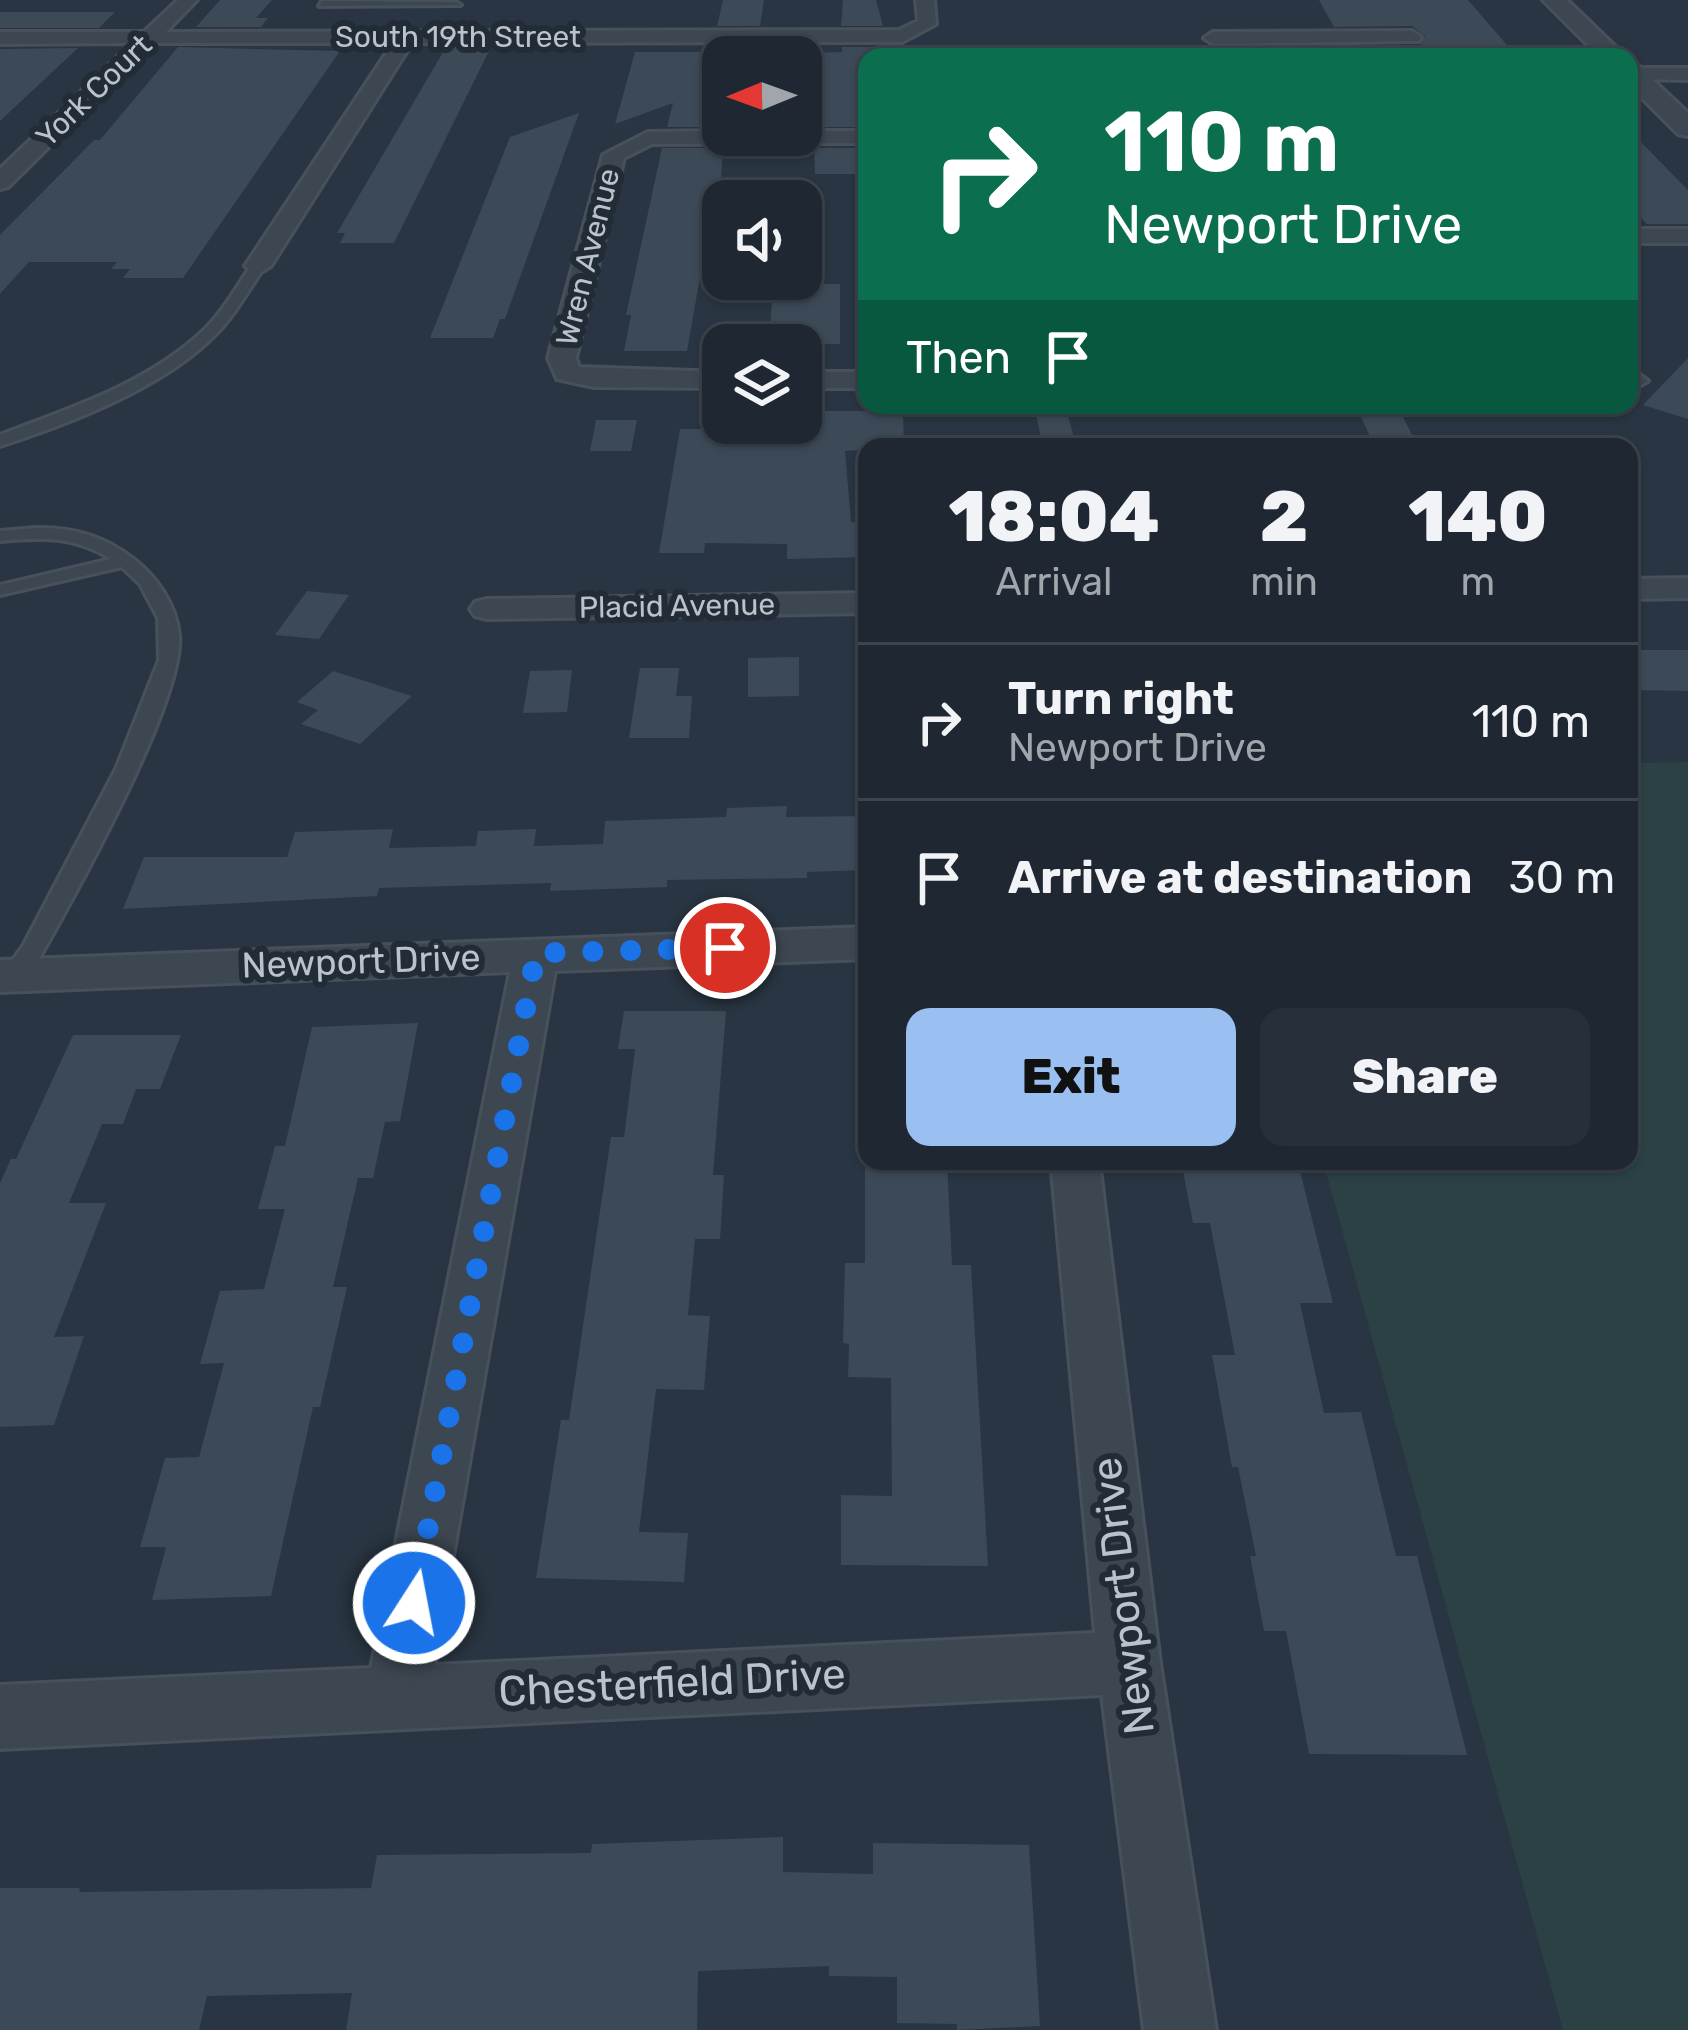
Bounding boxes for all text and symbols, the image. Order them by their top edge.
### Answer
street label: South 19th Street [335,19,581,55]
street label: York Court [29,27,159,155]
north arrow [702,36,822,156]
map controls [702,36,822,444]
text: 110 m [1104,92,1339,192]
icon: right [906,96,1062,252]
street label: Wren Avenue [549,165,627,349]
button: sound [702,180,822,300]
text: Newport Drive [1104,193,1462,257]
button: layers [702,324,822,444]
icon: arrive [1035,324,1101,390]
text: Then [906,331,1011,384]
text: 18:04 [948,474,1160,559]
text: 2 [1260,474,1308,559]
text: 140 [1408,474,1548,559]
text: Arrival [996,559,1113,605]
text: min [1250,559,1318,605]
text: m [1461,559,1495,605]
street label: Placid Avenue [578,586,776,626]
text: Turn right [1008,672,1234,725]
icon: right [906,689,972,755]
text: 110 m [1472,695,1590,748]
text: Newport Drive [1008,725,1267,771]
icon: arrive [906,845,972,911]
text: Arrive at destination [1008,851,1473,904]
text: 30 m [1509,851,1615,904]
pin [674,897,776,999]
icon: arrive [692,915,758,981]
street label: Newport Drive [241,935,481,987]
button: Exit [906,1008,1236,1146]
button: Share [1260,1008,1590,1146]
street label: Newport Drive [1081,1455,1165,1737]
position arrow [351,1540,477,1666]
street label: Chesterfield Drive [497,1649,847,1717]

